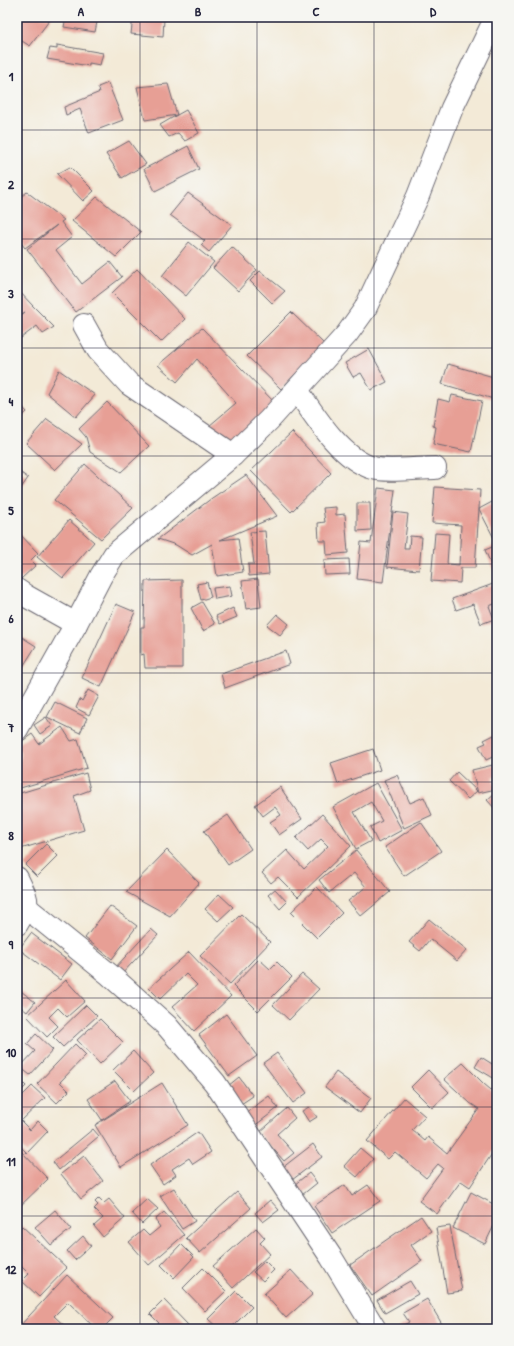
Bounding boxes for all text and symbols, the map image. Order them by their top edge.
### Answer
text: A [78,2,85,20]
text: B [195,2,202,20]
text: C [312,2,320,20]
text: D [430,2,437,20]
text: 1 [9,67,14,85]
text: 2 [8,175,15,193]
text: 3 [8,284,14,302]
text: 4 [9,392,14,410]
text: 5 [8,501,14,519]
text: 6 [8,609,14,627]
text: 7 [7,718,15,736]
text: 8 [8,826,14,844]
text: 9 [9,935,14,953]
text: 10 [6,1043,16,1061]
text: 11 [6,1152,16,1170]
text: 12 [6,1260,17,1278]

